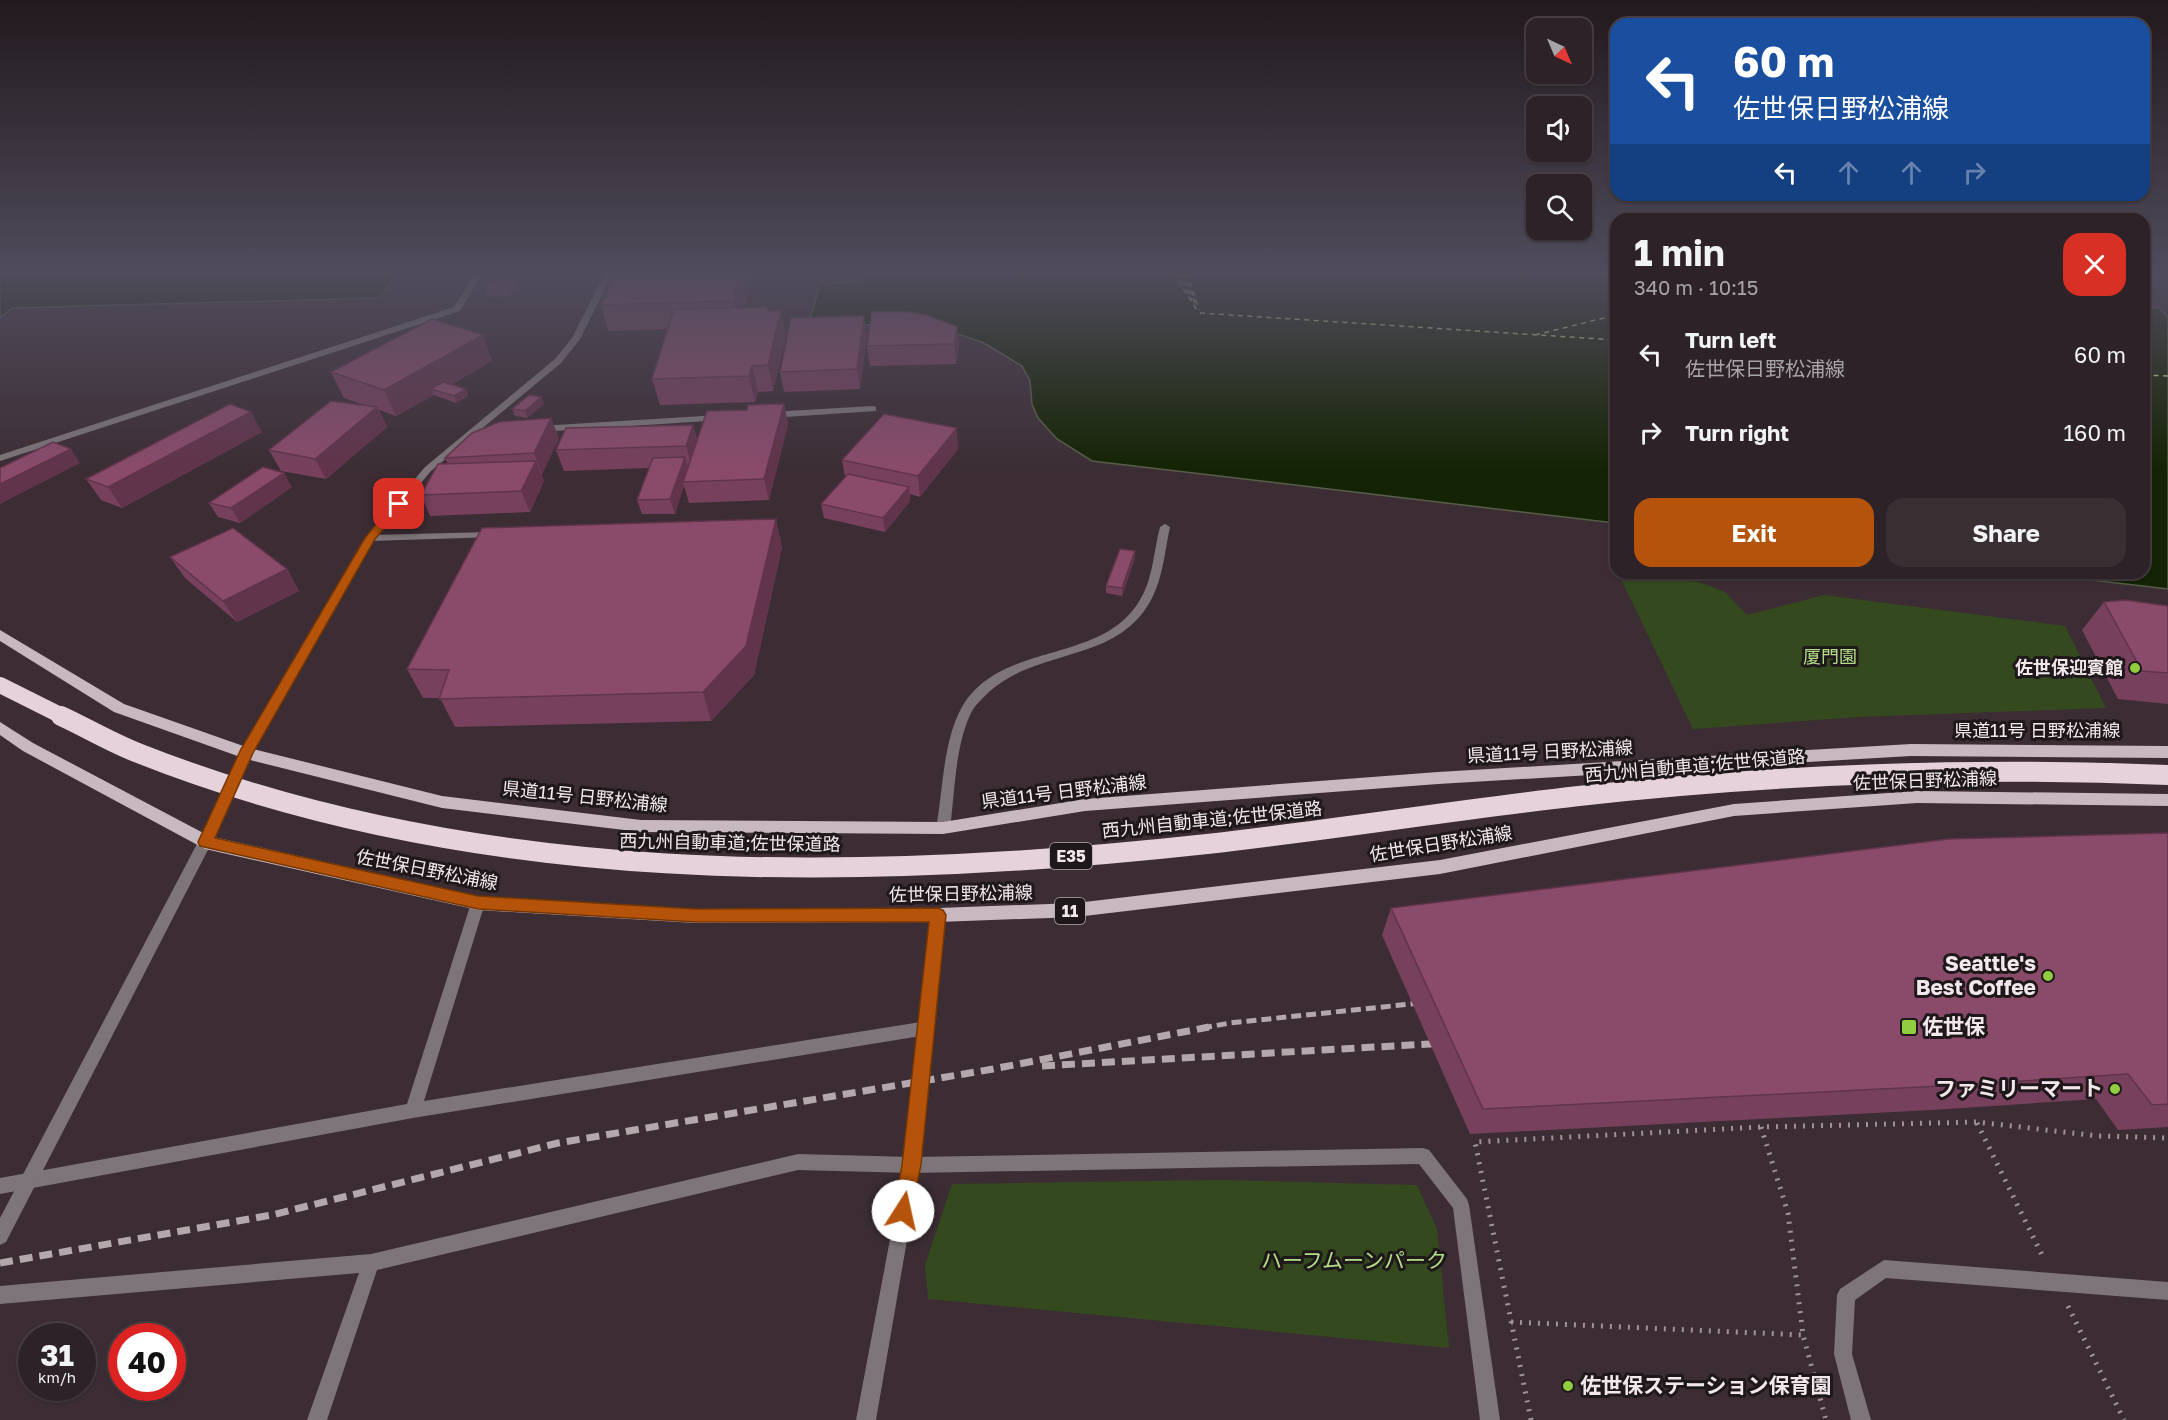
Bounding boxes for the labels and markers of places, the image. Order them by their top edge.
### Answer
pin [373,478,424,529]
place label: 佐世保迎賓館 [2015,656,2123,678]
marker: 佐世保迎賓館 [2128,661,2142,675]
place label: Seattle's Best Coffee [1916,950,2036,1000]
marker: Seattle's Best Coffee [2041,969,2055,983]
place label: 佐世保 [1922,1013,1986,1039]
marker: 佐世保 [1900,1018,1918,1036]
place label: ファミリーマート [1935,1075,2103,1101]
marker: ファミリーマート [2108,1082,2122,1096]
place label: 佐世保ステーション保育園 [1580,1372,1832,1398]
marker: 佐世保ステーション保育園 [1561,1379,1575,1393]

